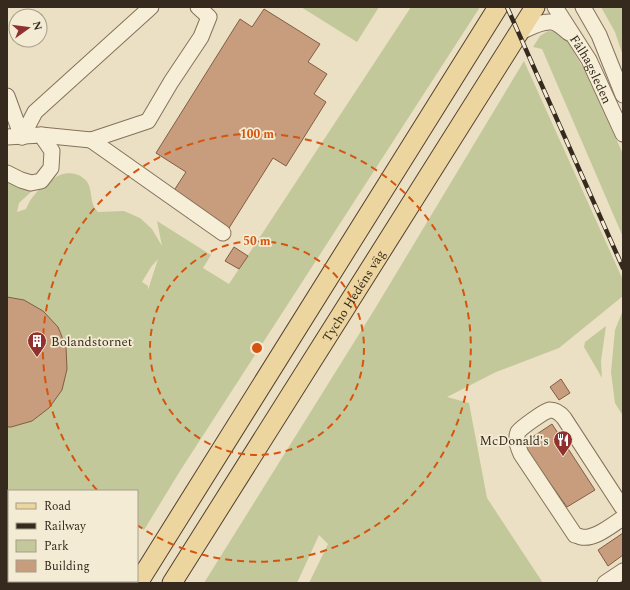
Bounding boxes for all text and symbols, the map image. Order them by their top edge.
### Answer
north arrow [8,8,48,48]
text: N [28,19,47,32]
street label: Fålhagsleden [564,31,617,108]
text: 100 m [240,125,274,144]
text: 50 m [243,232,271,251]
street label: Tycho Hedéns väg [318,246,391,346]
building icon: Bolandstornet [26,330,48,358]
place label: Bolandstornet [51,332,133,352]
centre of rings [250,341,264,355]
restaurant icon: McDonald's [552,429,574,457]
place label: McDonald's [479,431,549,451]
legend [8,490,138,582]
text: Road [44,497,71,516]
text: Railway [44,517,87,536]
text: Park [44,537,69,556]
text: Building [44,557,90,576]

